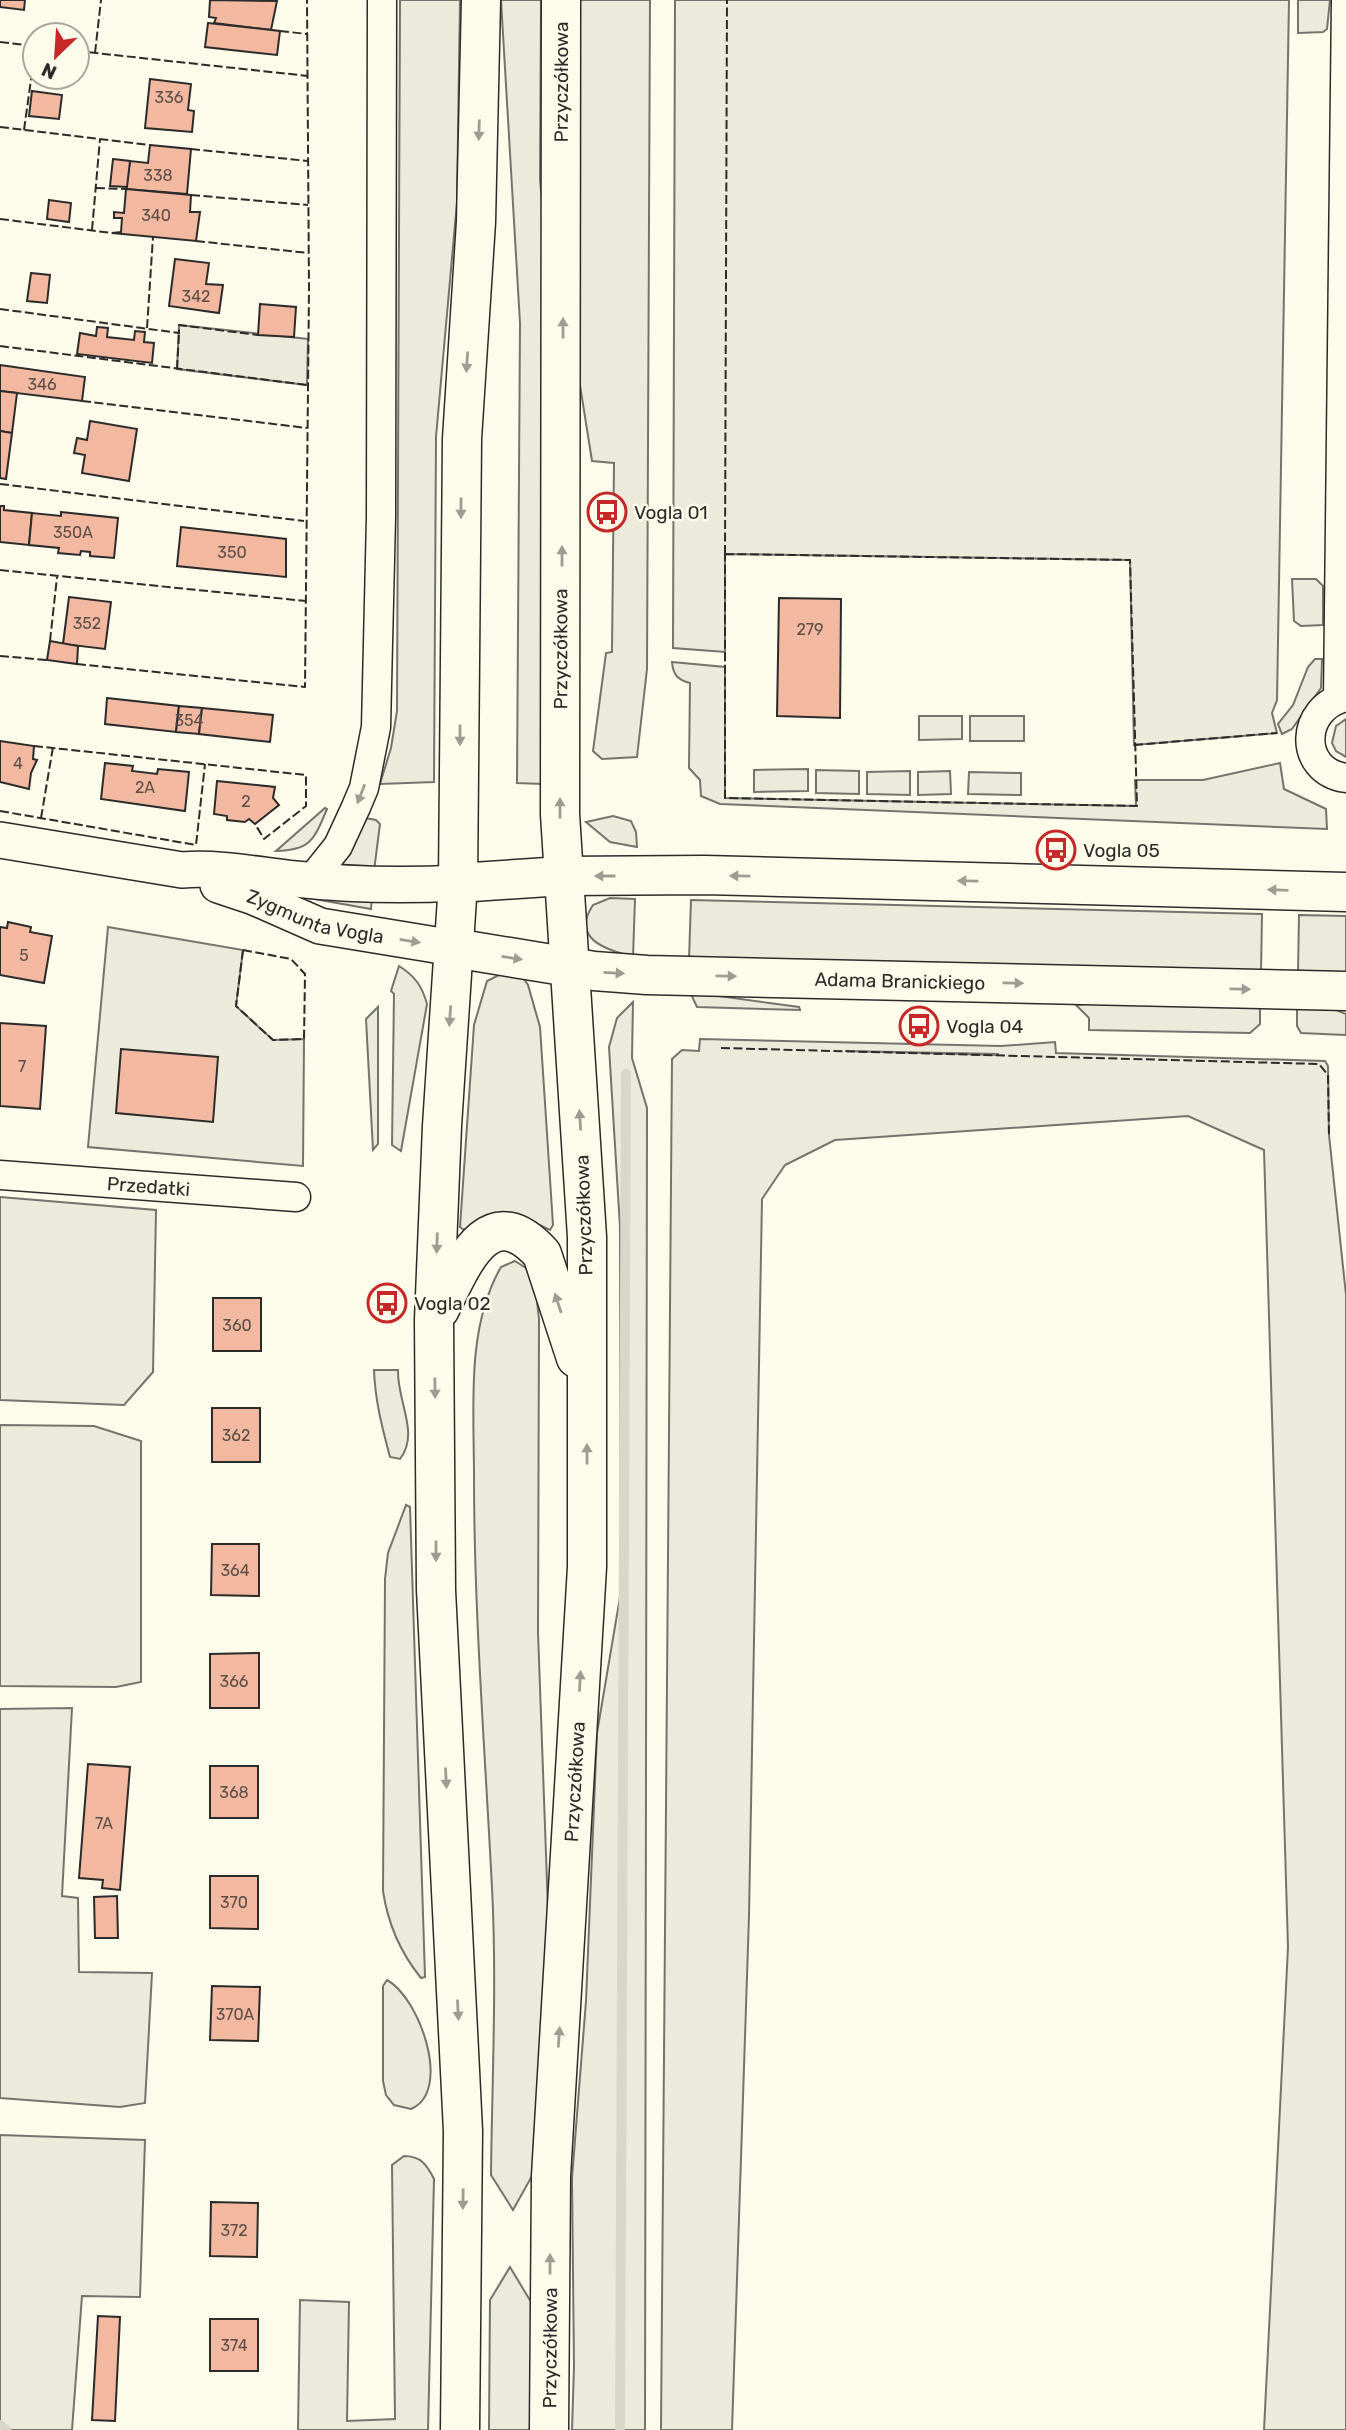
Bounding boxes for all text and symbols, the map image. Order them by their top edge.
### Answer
north arrow [21,21,91,91]
street label: Przyczółkowa [549,21,572,142]
text: N [38,58,60,84]
house number: 336 [155,88,184,107]
one-way arrow [474,119,485,141]
house number: 338 [143,166,173,185]
house number: 340 [141,206,171,225]
house number: 342 [182,287,210,306]
one-way arrow [557,317,569,339]
one-way arrow [461,351,472,373]
house number: 346 [27,375,57,394]
bus stop icon: Vogla 01 [586,491,628,533]
one-way arrow [455,497,467,519]
place label: Vogla 01 [634,501,708,524]
house number: 350A [53,523,93,542]
house number: 350 [217,543,247,562]
one-way arrow [556,544,568,566]
street label: Przyczółkowa [549,588,572,709]
house number: 352 [73,614,101,633]
house number: 279 [796,620,824,639]
house number: 354 [174,711,204,730]
one-way arrow [454,724,466,746]
house number: 4 [13,754,23,773]
house number: 2A [135,778,155,797]
one-way arrow [356,783,367,804]
house number: 2 [241,792,251,811]
one-way arrow [554,796,566,818]
bus stop icon: Vogla 05 [1035,829,1077,871]
place label: Vogla 05 [1083,839,1160,862]
one-way arrow [594,870,616,882]
one-way arrow [729,870,751,881]
one-way arrow [956,875,978,887]
street label: Zygmunta Vogla [244,884,386,948]
one-way arrow [1267,885,1289,896]
one-way arrow [399,936,421,947]
house number: 5 [19,946,29,965]
one-way arrow [501,953,523,964]
one-way arrow [603,967,625,978]
street label: Adama Branickiego [814,967,986,994]
one-way arrow [715,971,737,982]
one-way arrow [1002,978,1024,989]
one-way arrow [1229,983,1251,994]
one-way arrow [444,1005,455,1027]
bus stop icon: Vogla 04 [898,1005,940,1047]
place label: Vogla 04 [946,1015,1024,1038]
house number: 7 [18,1057,26,1076]
one-way arrow [574,1109,585,1131]
street label: Przyczółkowa [570,1154,598,1276]
street label: Przedatki [106,1171,191,1201]
one-way arrow [432,1232,443,1254]
bus stop icon: Vogla 02 [366,1282,408,1324]
place label: Vogla 02 [414,1292,491,1315]
one-way arrow [552,1293,563,1314]
house number: 360 [222,1316,252,1335]
one-way arrow [429,1378,441,1400]
house number: 362 [222,1426,250,1445]
one-way arrow [581,1442,593,1464]
one-way arrow [430,1540,442,1562]
house number: 364 [220,1561,250,1580]
one-way arrow [575,1670,586,1692]
house number: 366 [220,1672,249,1691]
street label: Przyczółkowa [559,1721,589,1843]
one-way arrow [441,1767,452,1789]
house number: 368 [219,1783,249,1802]
house number: 7A [95,1814,113,1833]
house number: 370 [220,1893,248,1912]
one-way arrow [453,1999,464,2021]
house number: 370A [216,2005,255,2024]
one-way arrow [554,2025,565,2047]
one-way arrow [457,2188,469,2210]
house number: 372 [220,2221,248,2240]
one-way arrow [544,2253,556,2275]
street label: Przyczółkowa [538,2287,562,2409]
house number: 374 [220,2336,248,2355]

